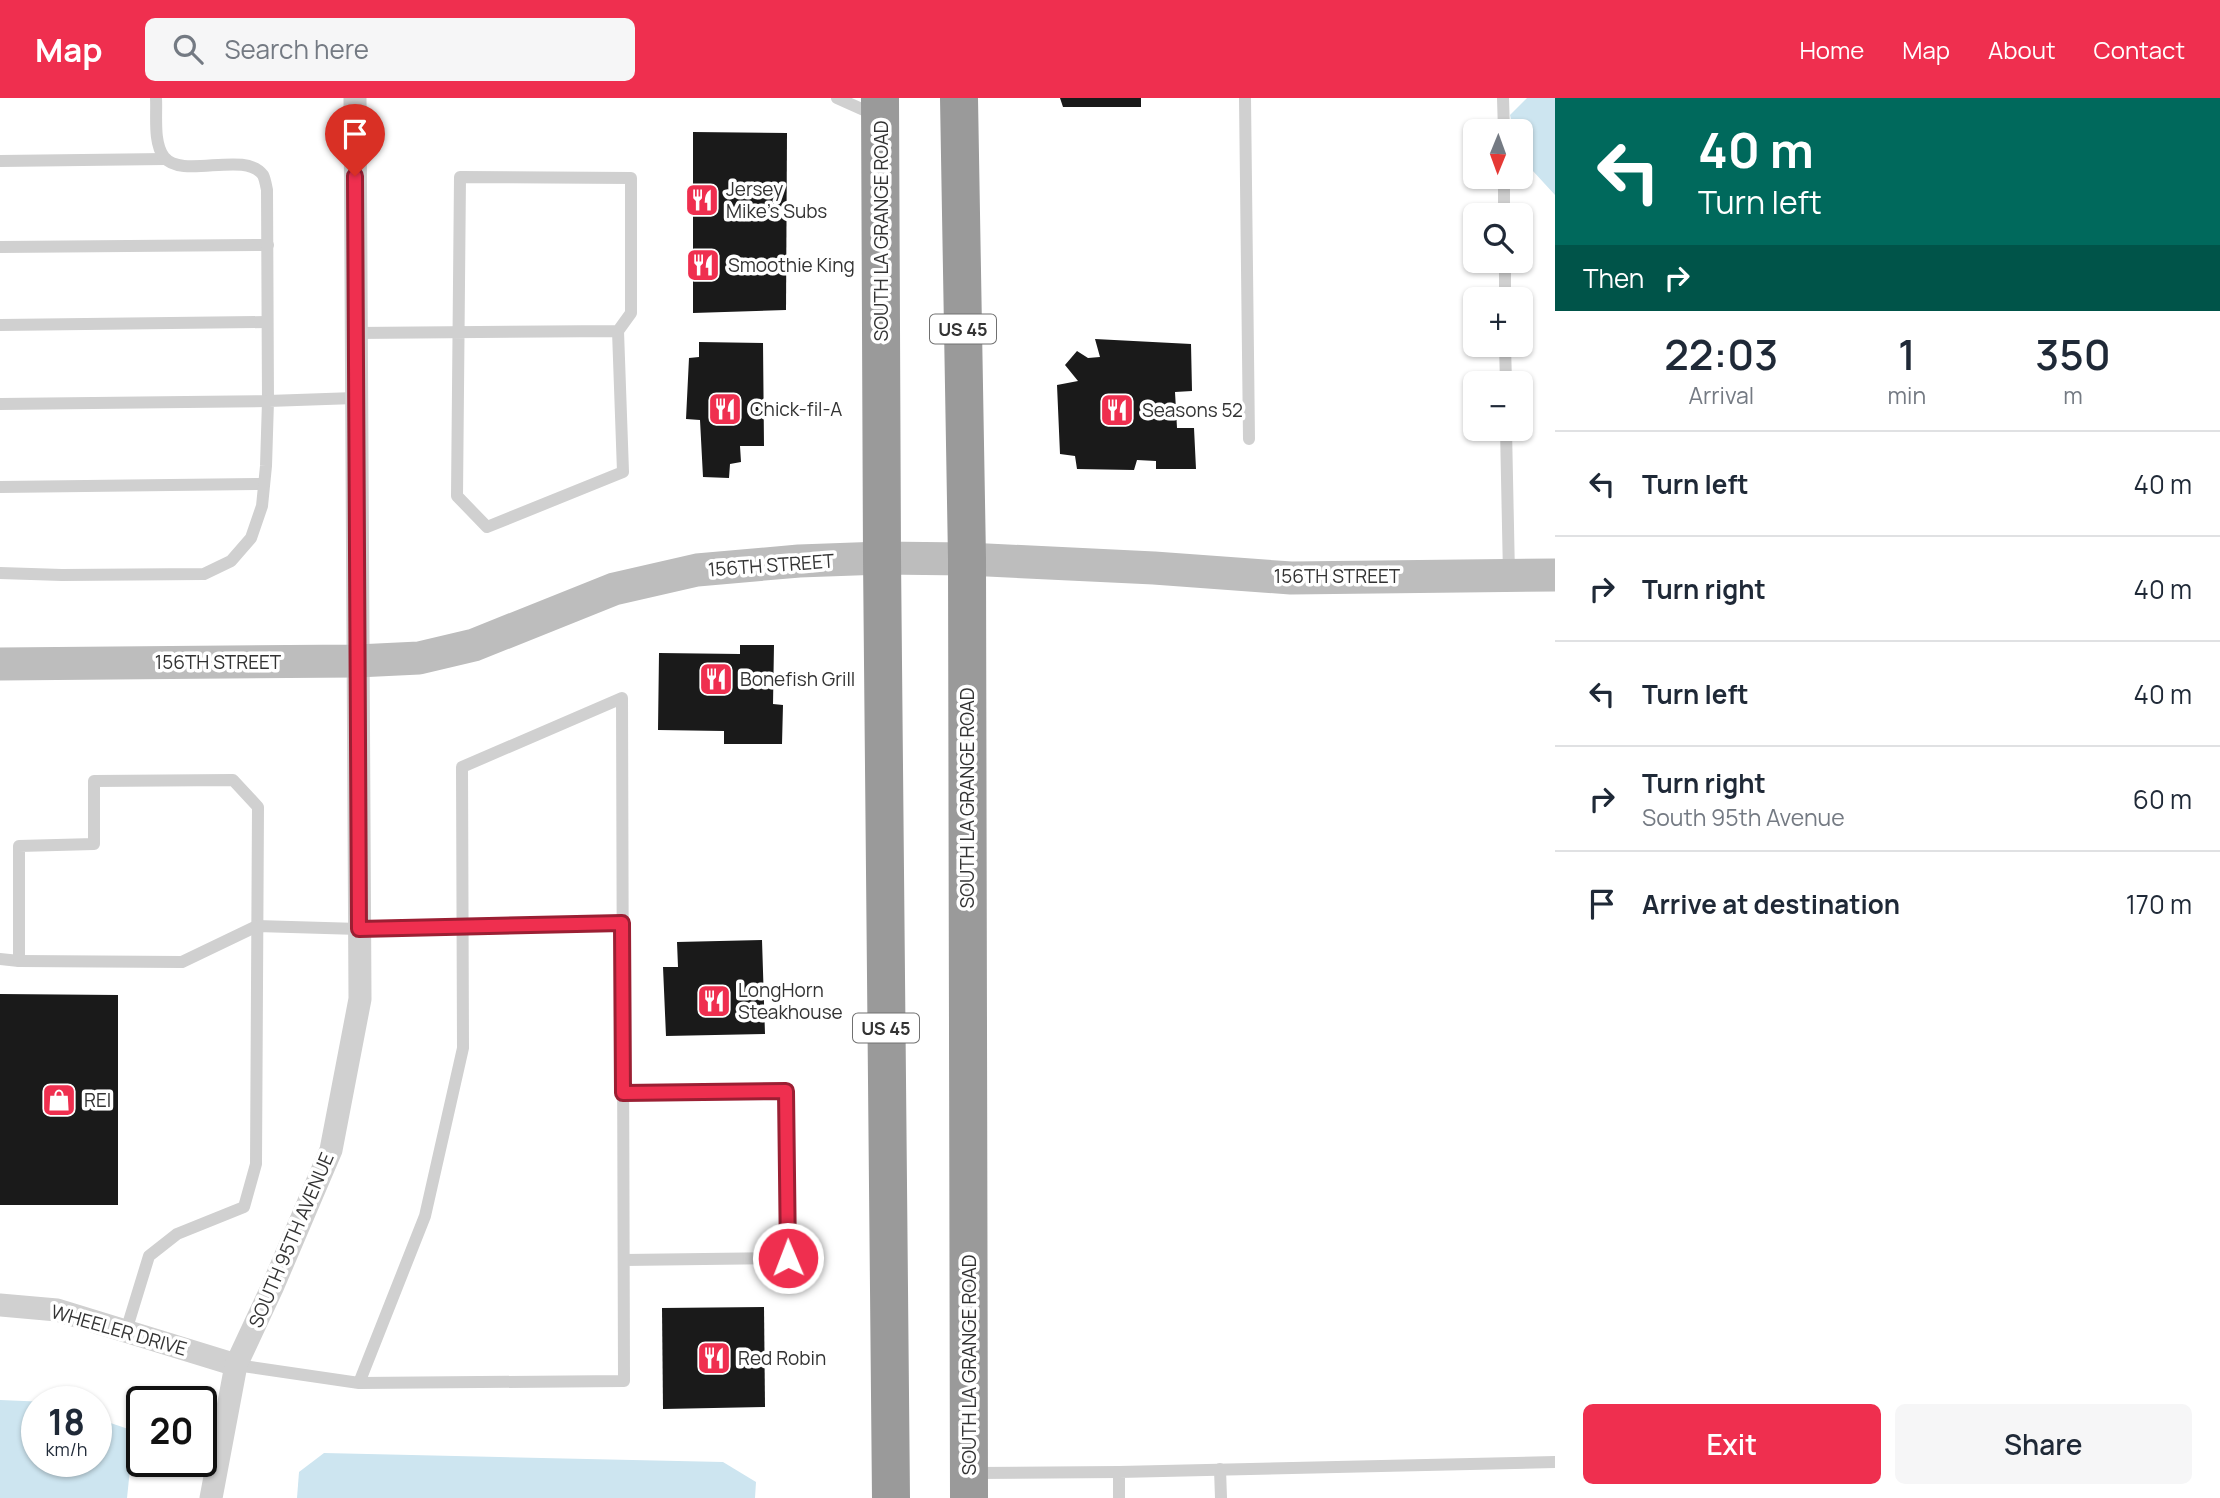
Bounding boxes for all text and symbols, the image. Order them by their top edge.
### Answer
search box [145,18,635,81]
text: Map [35,27,103,72]
icon: search [169,30,207,68]
text: Search here [225,31,369,67]
text: Home [1799,33,1864,66]
text: Map [1902,33,1950,66]
text: About [1988,33,2056,66]
text: Contact [2094,33,2185,66]
pin [325,104,385,176]
icon: arrive [336,115,374,153]
text: 40 m [1698,116,1814,183]
north arrow [1463,119,1533,189]
map controls [1463,119,1533,441]
street label: SOUTH LA GRANGE ROAD [868,120,894,342]
icon: left [1583,126,1674,217]
place label: Jersey Mike's Subs [726,176,827,224]
text: Turn left [1698,180,1822,224]
restaurant icon: Jersey Mike's Subs [683,181,721,219]
button: search [1463,203,1533,273]
restaurant icon: Smoothie King [684,246,722,284]
place label: Smoothie King [728,252,855,278]
icon: right [1658,259,1696,297]
text: Then [1583,260,1644,296]
button: + [1463,287,1533,357]
road number: US 45 [930,314,996,344]
text: 22:03 [1664,325,1778,383]
text: 1 [1898,325,1916,383]
text: 350 [2035,325,2111,383]
button: − [1463,371,1533,441]
text: Arrival [1688,379,1754,411]
text: min [1888,379,1926,411]
text: m [2063,379,2083,411]
restaurant icon: Chick-fil-A [706,390,744,428]
restaurant icon: Seasons 52 [1098,391,1136,429]
place label: Chick-fil-A [750,396,842,422]
place label: Seasons 52 [1142,397,1243,423]
icon: left [1583,465,1621,503]
text: Turn left [1642,466,1749,502]
text: 40 m [2134,466,2192,502]
street label: 156TH STREET [707,548,836,582]
street label: 156TH STREET [1274,563,1401,589]
icon: right [1583,570,1621,608]
text: Turn right [1642,571,1766,607]
text: 40 m [2134,571,2192,607]
street label: 156TH STREET [155,649,282,675]
restaurant icon: Bonefish Grill [697,660,735,698]
place label: Bonefish Grill [740,666,855,692]
icon: left [1583,675,1621,713]
text: Turn left [1642,676,1749,712]
text: 40 m [2134,676,2192,712]
street label: SOUTH LA GRANGE ROAD [954,687,980,909]
text: Turn right [1642,765,1766,801]
icon: right [1583,780,1621,818]
text: 60 m [2133,781,2192,817]
text: South 95th Avenue [1642,801,1845,833]
icon: arrive [1583,885,1621,923]
text: Arrive at destination [1642,886,1900,922]
text: 170 m [2126,886,2192,922]
place label: LongHorn Steakhouse [738,977,843,1025]
restaurant icon: LongHorn Steakhouse [695,982,733,1020]
road number: US 45 [853,1014,919,1043]
shop icon: REI [40,1081,78,1119]
place label: REI [84,1087,111,1113]
street label: SOUTH 95TH AVENUE [242,1148,340,1332]
position arrow [751,1221,825,1295]
street label: SOUTH LA GRANGE ROAD [956,1254,982,1476]
street label: WHEELER DRIVE [48,1298,190,1362]
restaurant icon: Red Robin [695,1339,733,1377]
place label: Red Robin [738,1345,826,1371]
speed limit sign: 20 [126,1386,217,1477]
text: 18 [48,1398,85,1446]
button: Exit [1583,1404,1881,1484]
button: Share [1895,1404,2192,1484]
text: km/h [46,1437,87,1461]

